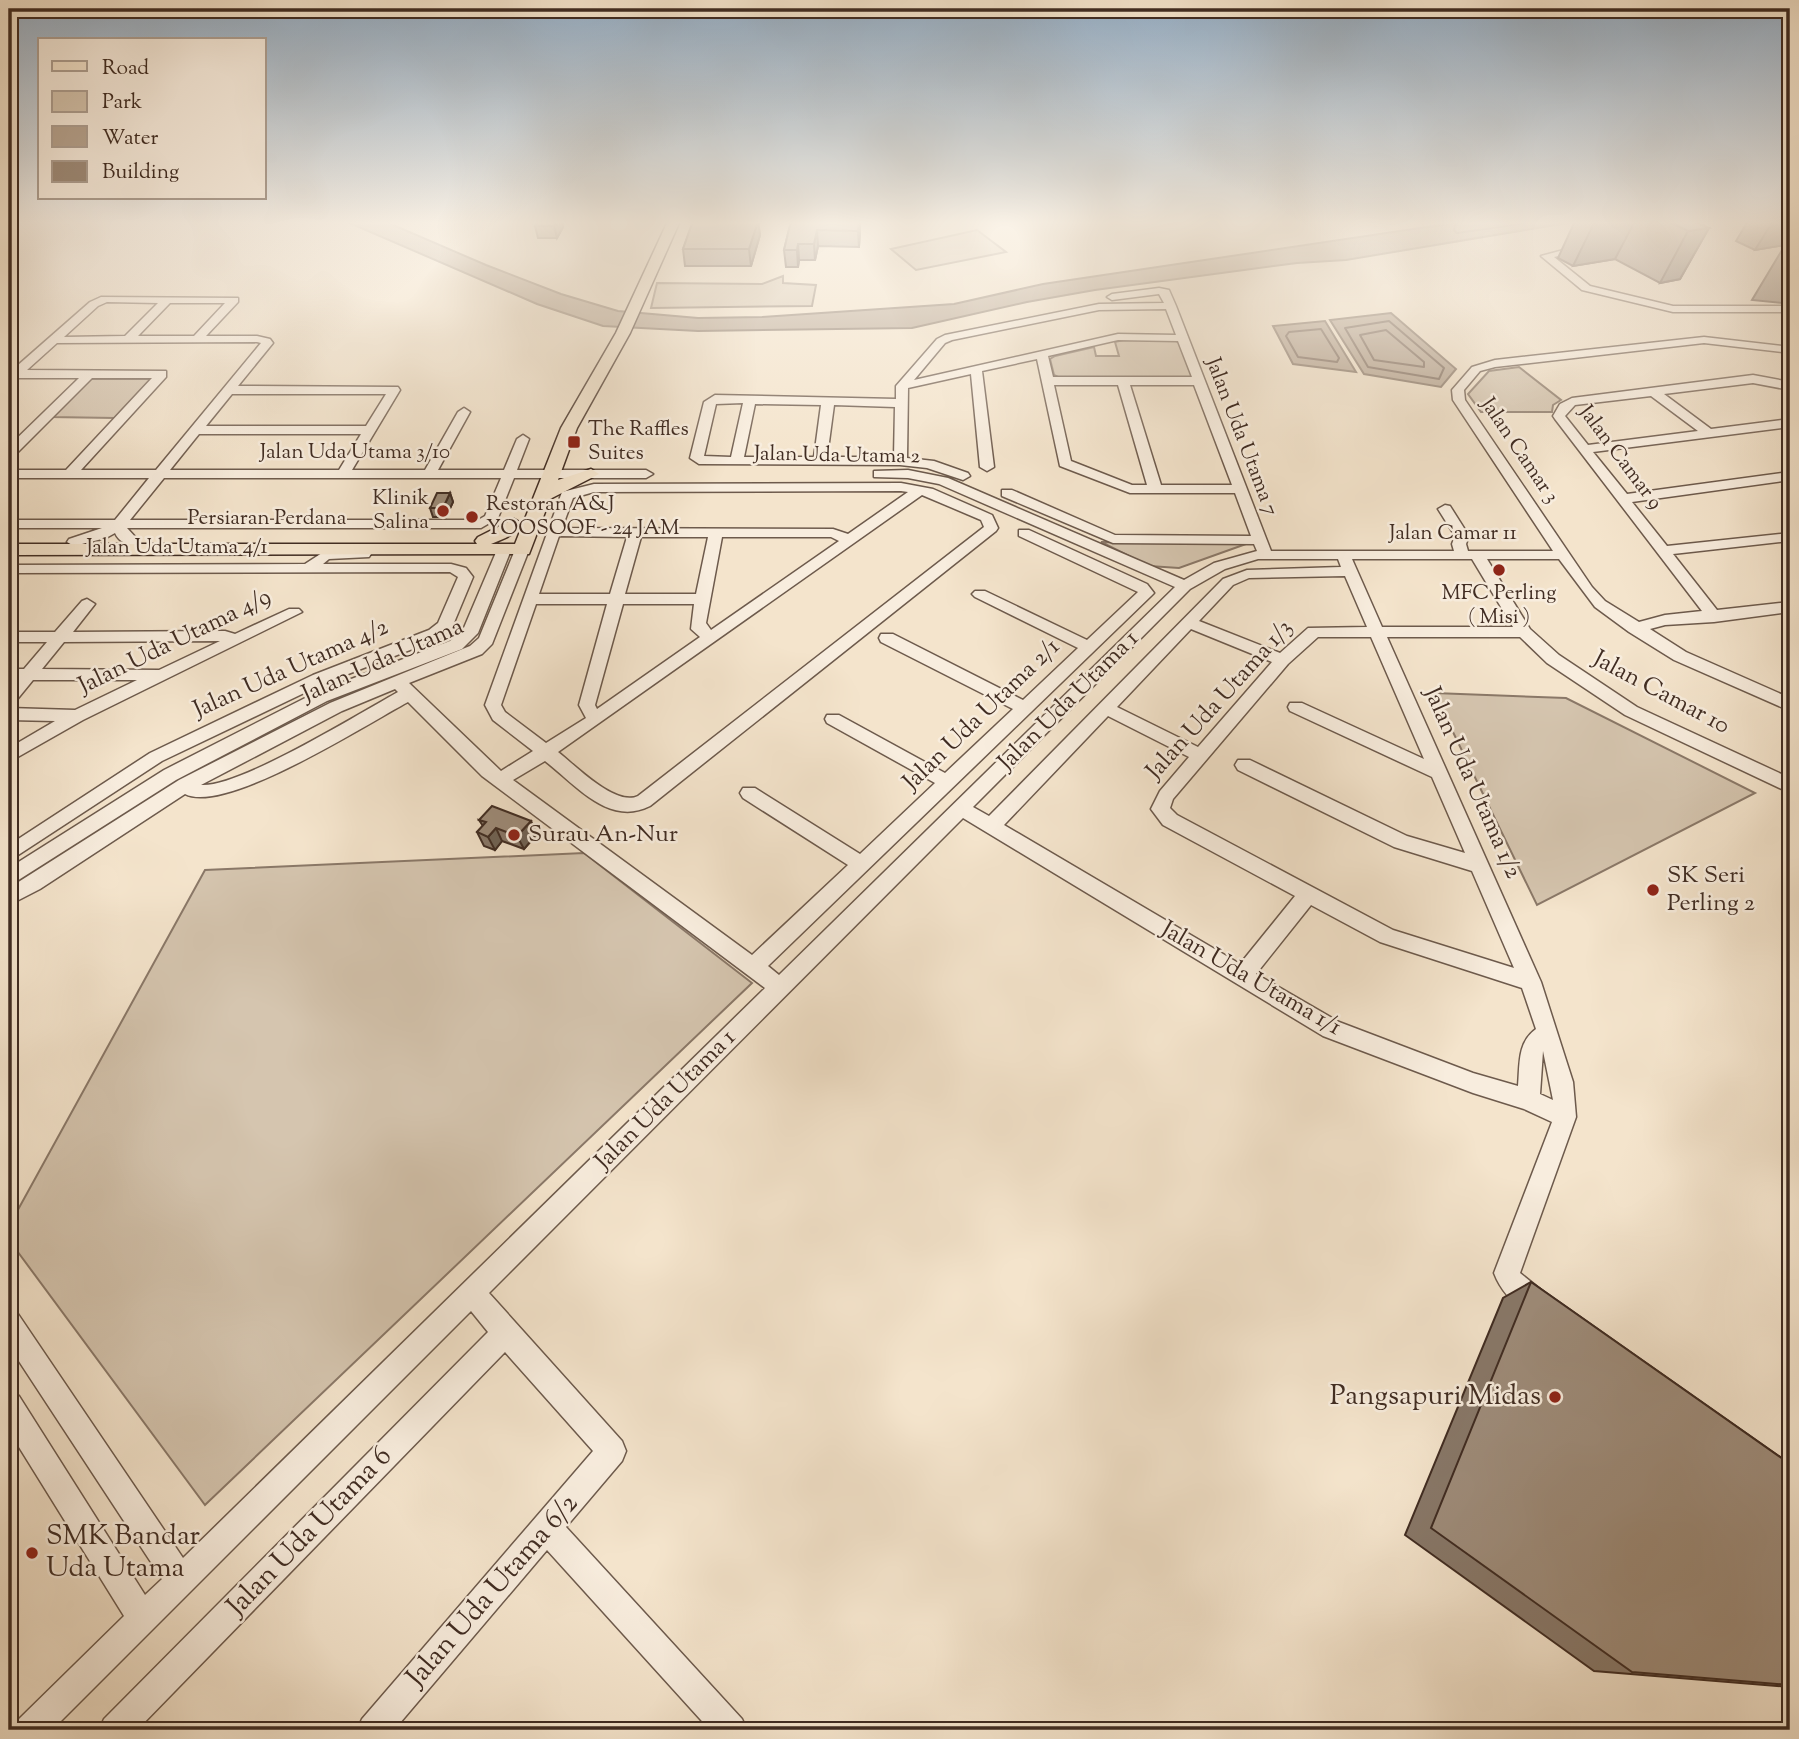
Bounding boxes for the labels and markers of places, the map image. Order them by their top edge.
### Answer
place label: The Raffles Suites [588,415,689,469]
marker: The Raffles Suites [566,434,582,450]
place label: Klinik Salina [372,484,430,538]
place label: Restoran A&J YOOSOOF - 24 JAM [486,490,680,544]
marker: Klinik Salina [435,503,451,519]
marker: Restoran A&J YOOSOOF - 24 JAM [464,509,480,525]
marker: MFC Perling ( Misi ) [1491,562,1507,578]
place label: MFC Perling ( Misi ) [1441,579,1557,633]
place label: Surau An-Nur [528,818,678,852]
marker: Surau An-Nur [506,827,522,843]
place label: SK Seri Perling 2 [1667,859,1755,921]
marker: SK Seri Perling 2 [1645,882,1661,898]
place label: Pangsapuri Midas [1330,1377,1541,1417]
marker: Pangsapuri Midas [1547,1389,1563,1405]
place label: SMK Bandar Uda Utama [46,1517,200,1589]
marker: SMK Bandar Uda Utama [24,1545,40,1561]

